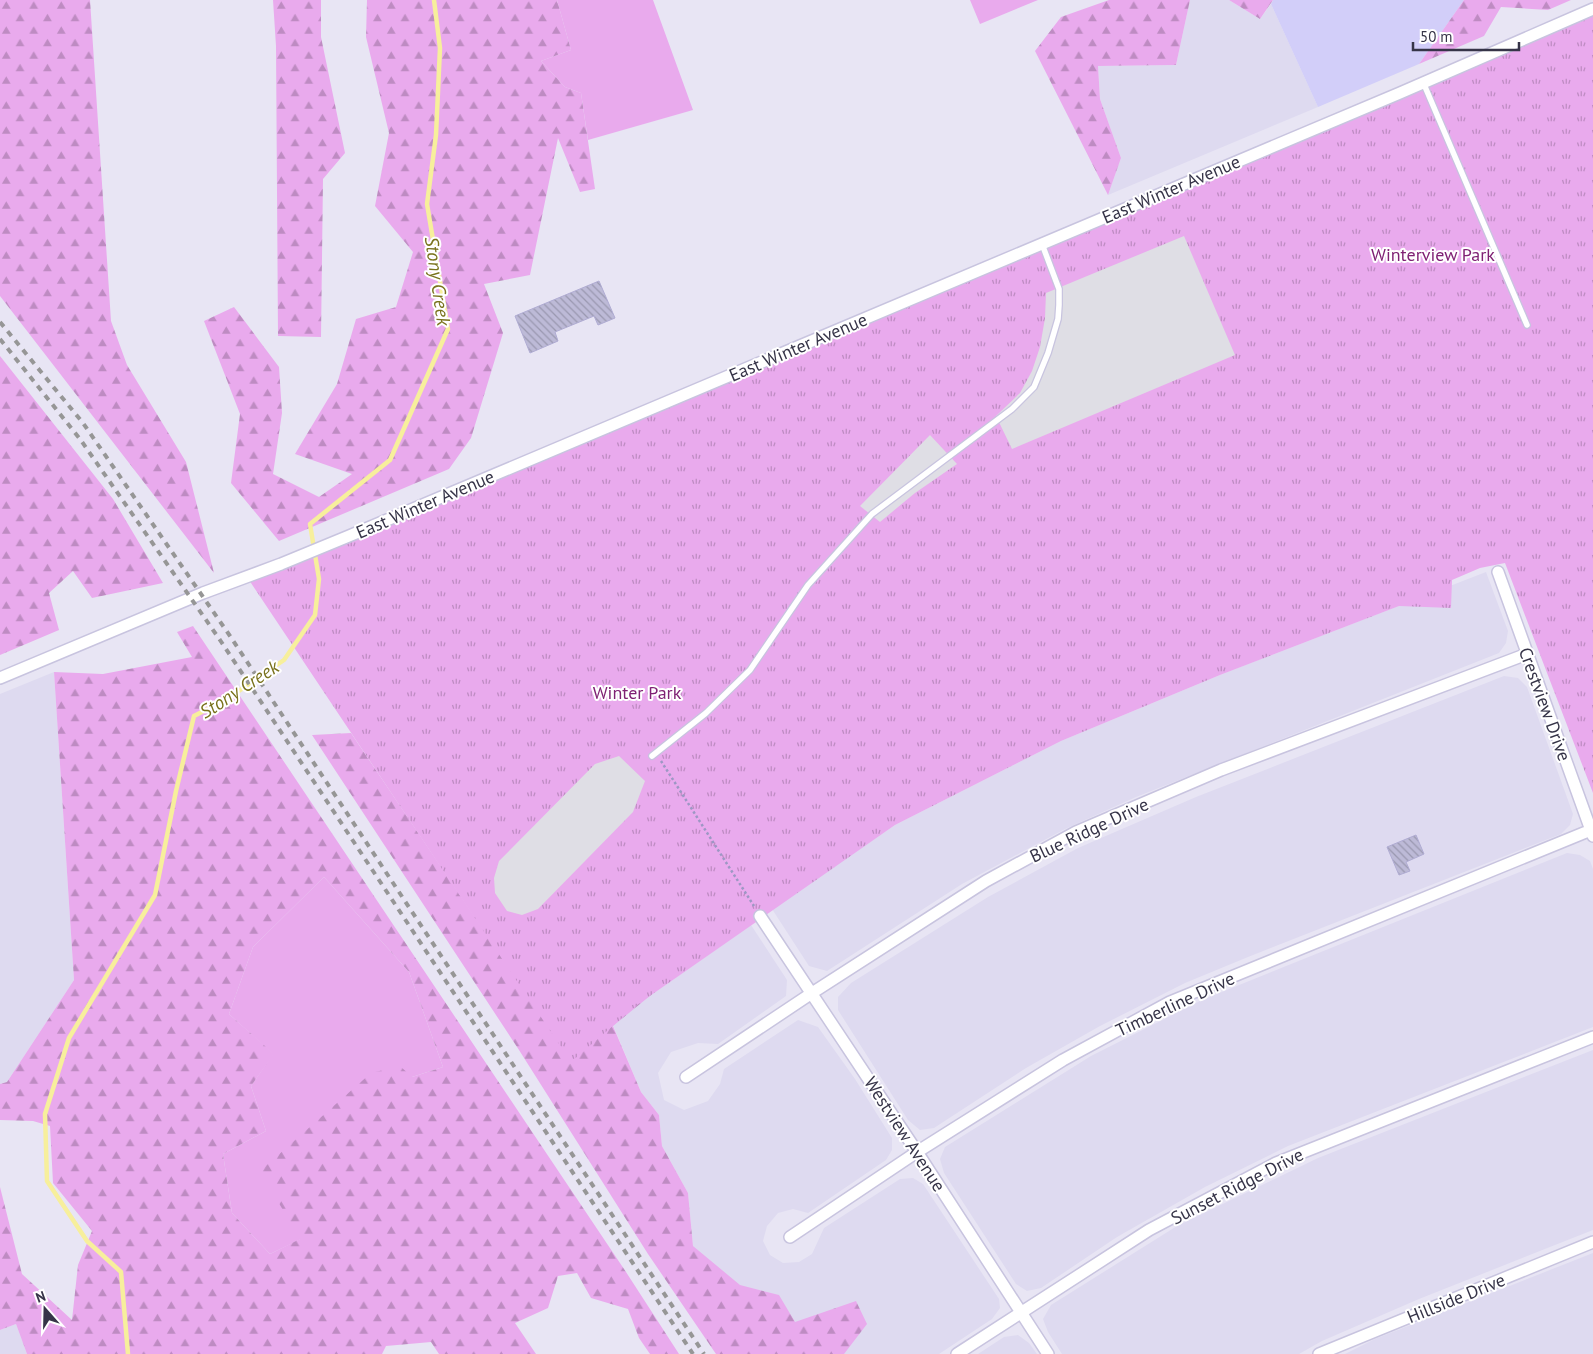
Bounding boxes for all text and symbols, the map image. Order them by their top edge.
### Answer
scale bar [1413,20,1519,52]
text: 50 m [1420,27,1453,46]
street label: East Winter Avenue [1098,150,1244,228]
water label: Stony Creek [420,235,456,329]
park label: Winterview Park [1371,243,1495,266]
street label: East Winter Avenue [725,308,871,386]
street label: East Winter Avenue [352,465,498,543]
street label: Crestview Drive [1514,644,1576,764]
water label: Stony Creek [195,654,284,724]
park label: Winter Park [593,681,682,704]
street label: Blue Ridge Drive [1026,792,1152,868]
street label: Timberline Drive [1112,966,1238,1042]
street label: Westview Avenue [859,1072,951,1196]
street label: Sunset Ridge Drive [1167,1143,1307,1229]
street label: Hillside Drive [1404,1268,1508,1328]
north arrow [20,1284,70,1334]
text: N [33,1287,48,1307]

